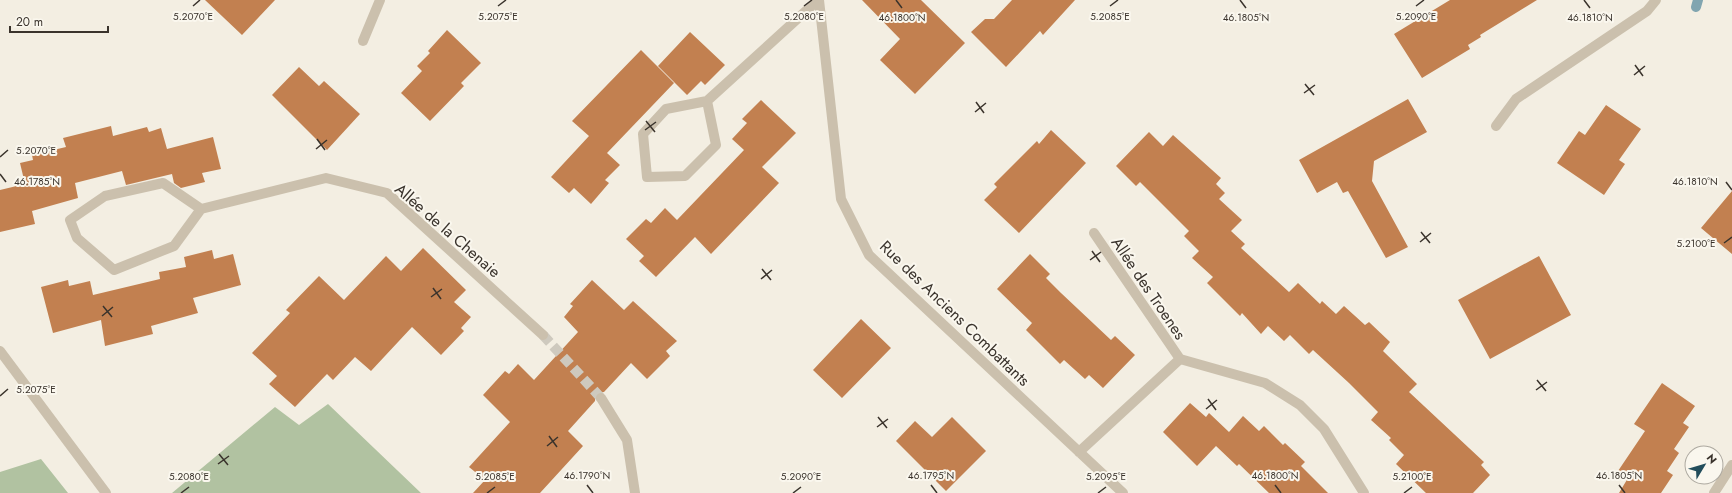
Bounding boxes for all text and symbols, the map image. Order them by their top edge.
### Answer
scale bar [10,8,108,34]
text: 5.2070°E [173,9,213,24]
text: 5.2075°E [478,9,518,24]
text: 5.2080°E [784,9,824,24]
text: 5.2085°E [1090,9,1130,24]
text: 5.2090°E [1396,9,1436,24]
text: 46.1800°N [878,10,926,25]
text: 46.1805°N [1223,10,1269,25]
text: 46.1810°N [1567,10,1613,25]
text: 20 m [16,13,43,31]
text: 5.2070°E [16,143,56,158]
text: 46.1785°N [14,174,60,189]
text: 46.1810°N [1672,174,1718,189]
street label: Allée de la Chenaie [390,178,506,283]
street label: Allée des Troenes [1106,232,1191,344]
street label: Rue des Anciens Combattants [874,235,1035,391]
text: 5.2100°E [1676,236,1716,251]
text: 5.2075°E [16,382,56,397]
north arrow [1684,445,1724,485]
text: N [1703,450,1721,467]
text: 46.1790°N [564,468,610,483]
text: 46.1795°N [908,468,954,483]
text: 46.1800°N [1251,468,1299,483]
text: 46.1805°N [1596,468,1642,483]
text: 5.2080°E [169,469,209,484]
text: 5.2085°E [475,469,515,484]
text: 5.2090°E [781,469,821,484]
text: 5.2095°E [1086,469,1126,484]
text: 5.2100°E [1392,469,1432,484]

